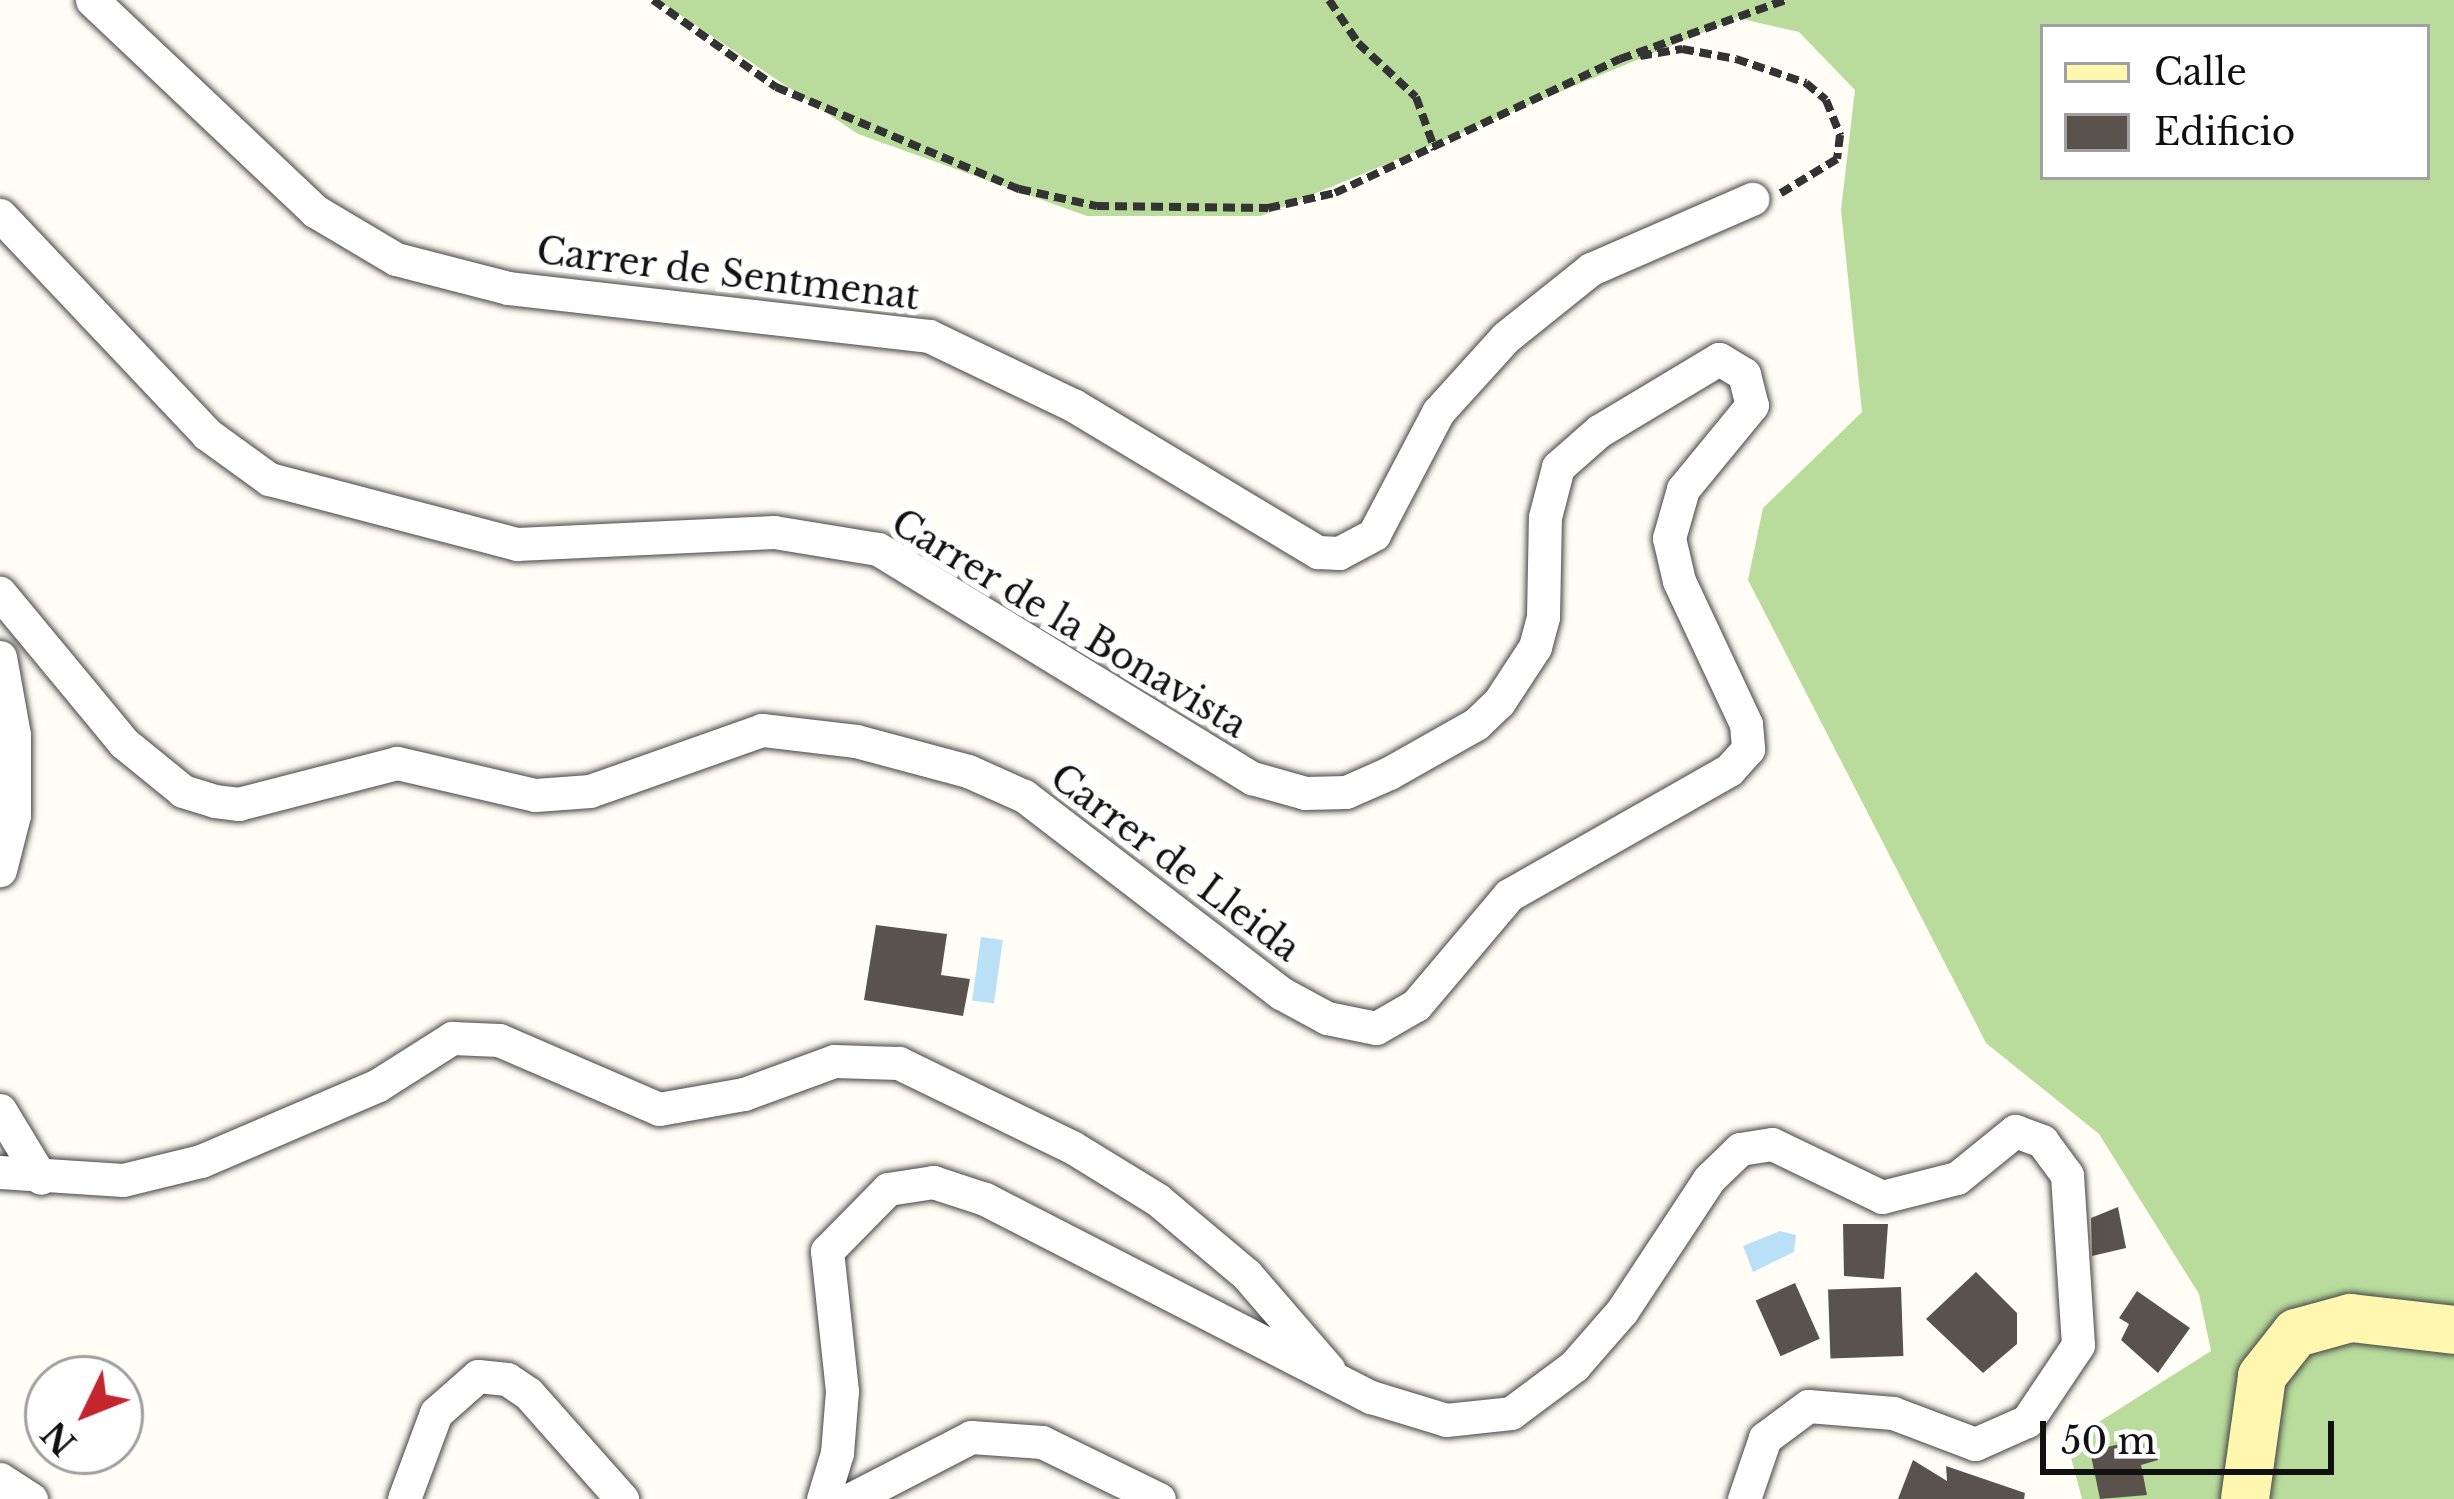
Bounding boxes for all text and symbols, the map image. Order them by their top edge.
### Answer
legend [2040,24,2430,180]
text: Calle [2154,50,2247,95]
text: Edificio [2154,110,2295,155]
street label: Carrer de Sentmenat [534,229,922,319]
street label: Carrer de la Bonavista [883,501,1255,747]
street label: Carrer de Lleida [1042,755,1308,971]
north arrow [24,1355,144,1475]
scale bar [2046,1397,2340,1471]
text: N [34,1413,85,1463]
text: 50 m [2061,1419,2156,1464]

